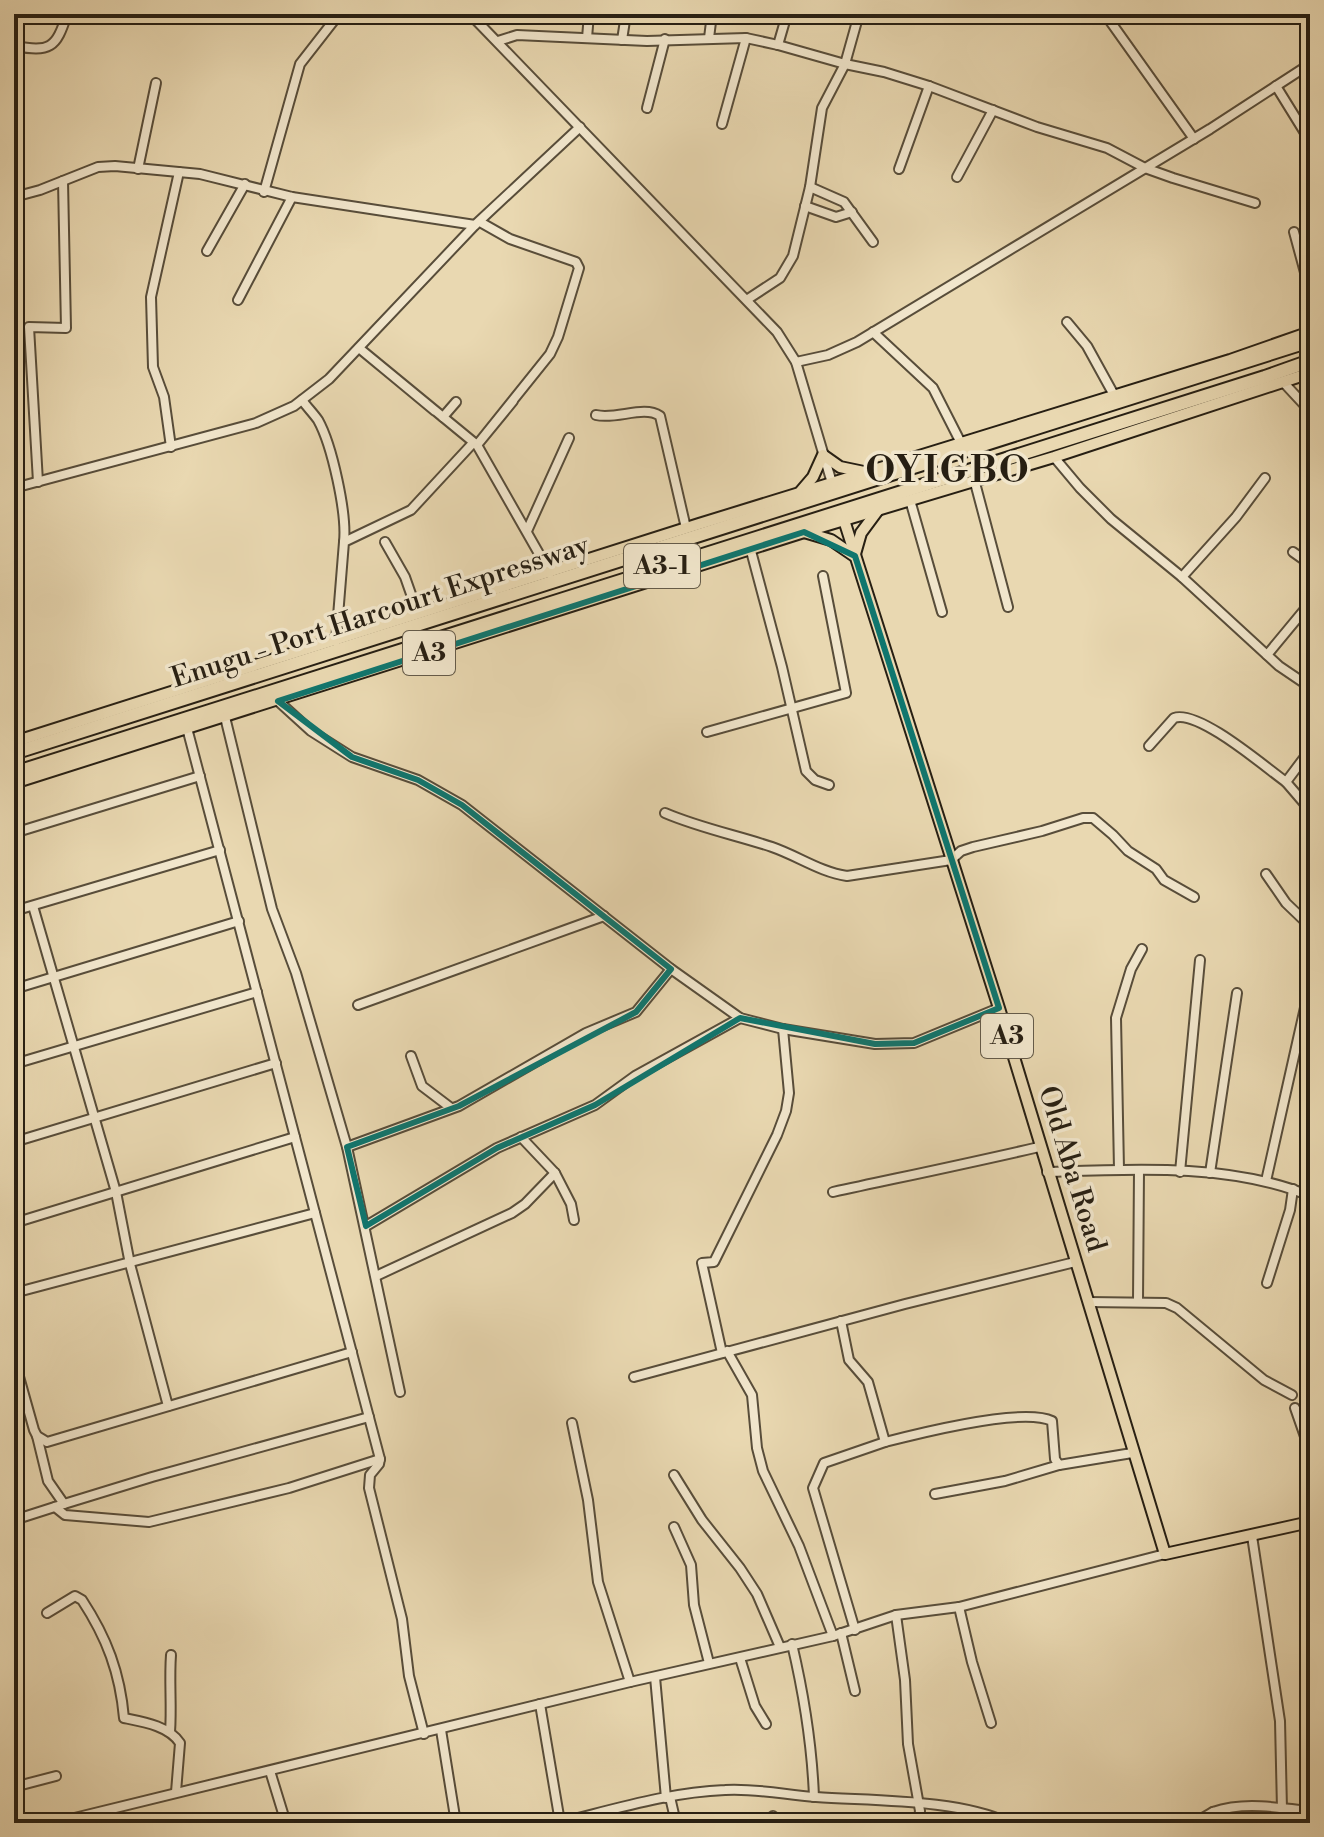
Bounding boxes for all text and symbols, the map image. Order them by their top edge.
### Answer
district label: OYIGBO [865,449,1031,494]
street label: Enugu - Port Harcourt Expressway [167,528,594,696]
road number: A3-1 [624,544,700,588]
road number: A3 [403,631,455,675]
road number: A3 [981,1014,1033,1058]
street label: Old Aba Road [1030,1082,1114,1256]

